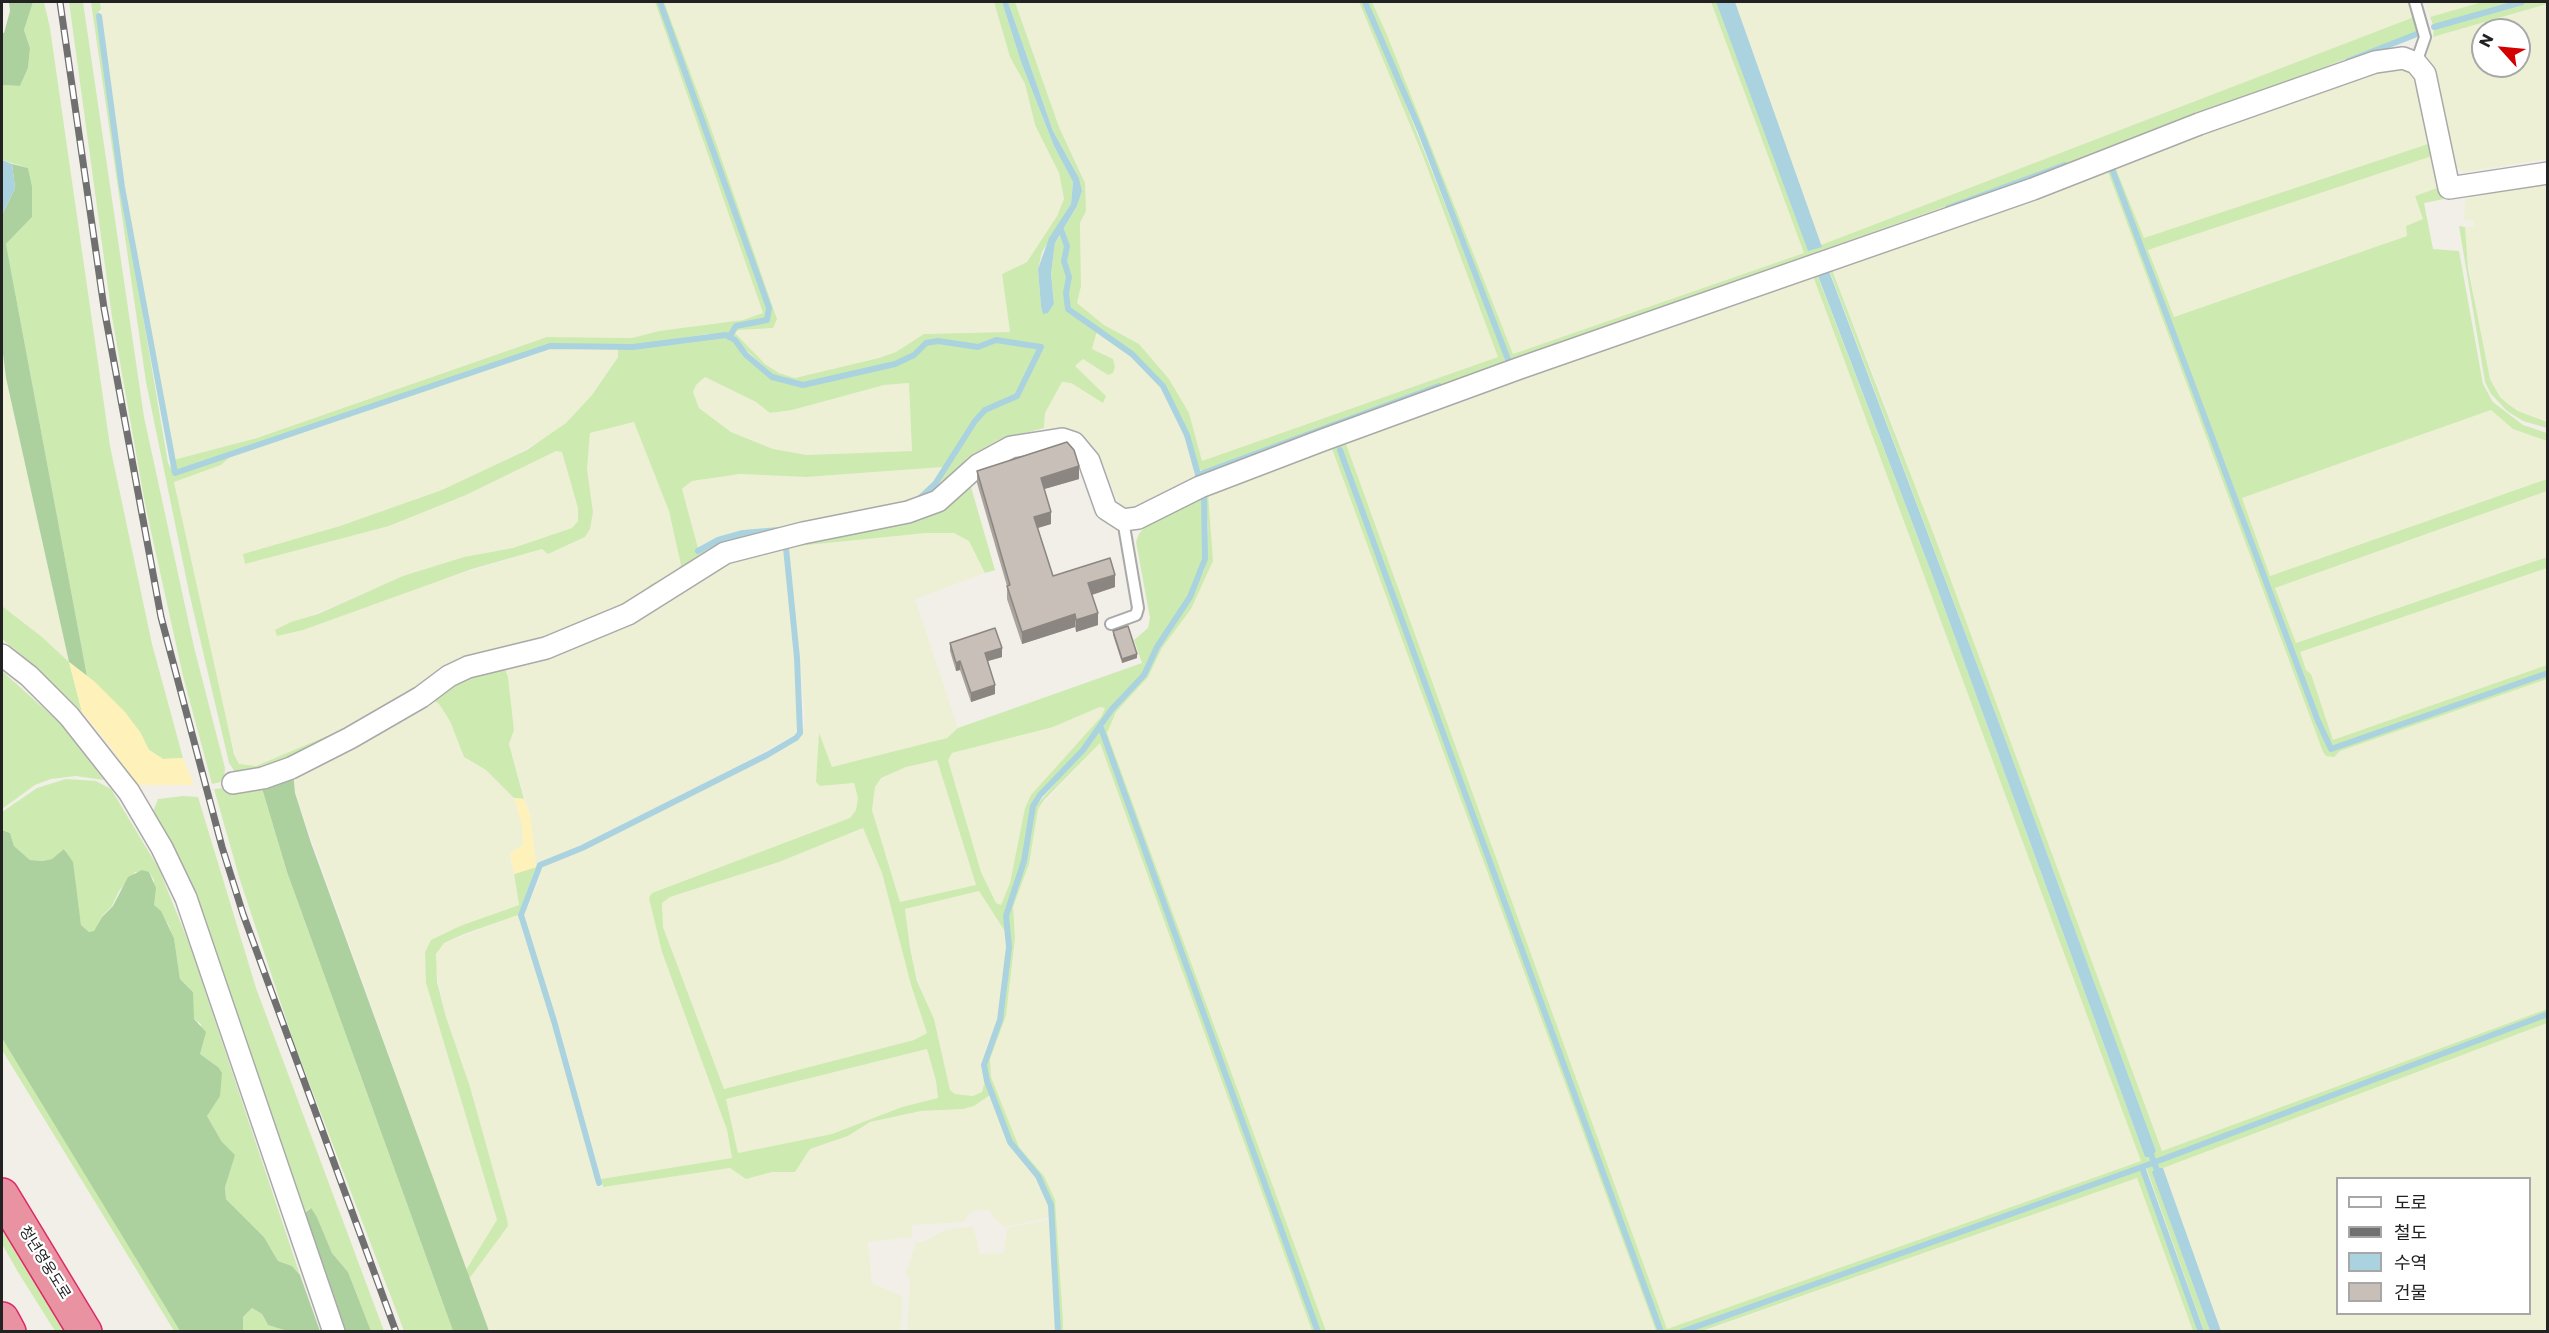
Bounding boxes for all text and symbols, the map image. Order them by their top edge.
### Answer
north arrow [2471,18,2531,78]
text: N [2473,30,2499,51]
legend [2336,1177,2531,1315]
text: 도로 [2394,1190,2427,1215]
text: 철도 [2394,1220,2427,1245]
street label: 청년영웅도로 [14,1223,74,1303]
text: 수역 [2394,1250,2427,1275]
text: 건물 [2394,1280,2427,1305]

